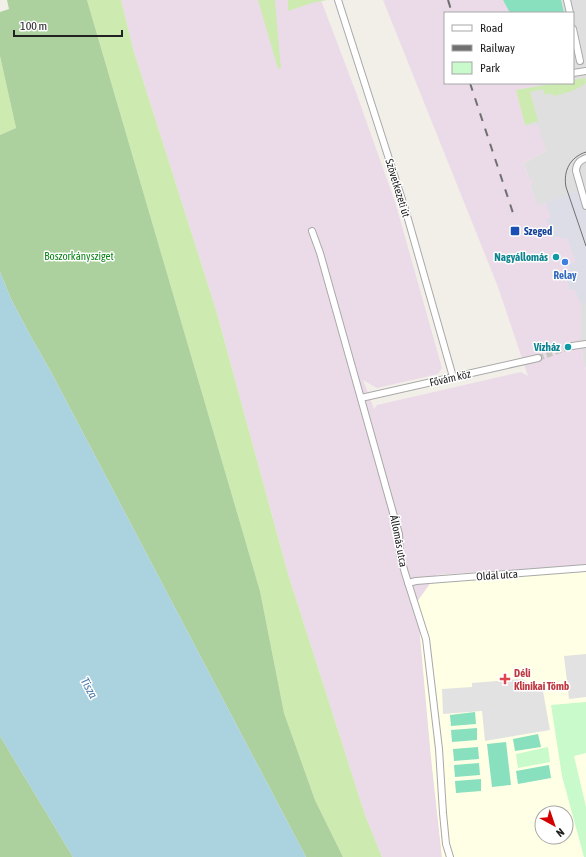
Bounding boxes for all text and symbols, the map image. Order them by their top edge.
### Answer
scale bar [14,12,122,38]
legend [444,12,574,84]
text: 100 m [20,19,47,33]
text: Road [480,21,503,35]
text: Railway [480,41,515,55]
text: Park [480,61,501,75]
street label: Szövetkezeti út [383,157,413,219]
marker: Szeged [509,225,521,237]
place label: Szeged [524,225,552,237]
park label: Boszorkánysziget [44,250,114,262]
place label: Nagyállomás [494,251,548,263]
marker: Nagyállomás [551,252,561,262]
marker: Relay [560,257,570,267]
place label: Relay [553,269,577,281]
place label: Vízház [533,341,560,353]
marker: Vízház [563,342,573,352]
street label: Fővám köz [428,367,472,389]
street label: Állomás utca [388,514,410,568]
street label: Oldal utca [476,568,518,582]
place label: Déli Klinikai Tömb [514,667,569,692]
marker: Déli Klinikai Tömb [499,673,511,685]
water label: Tisza [78,675,101,701]
north arrow [534,805,574,845]
text: N [554,826,567,839]

